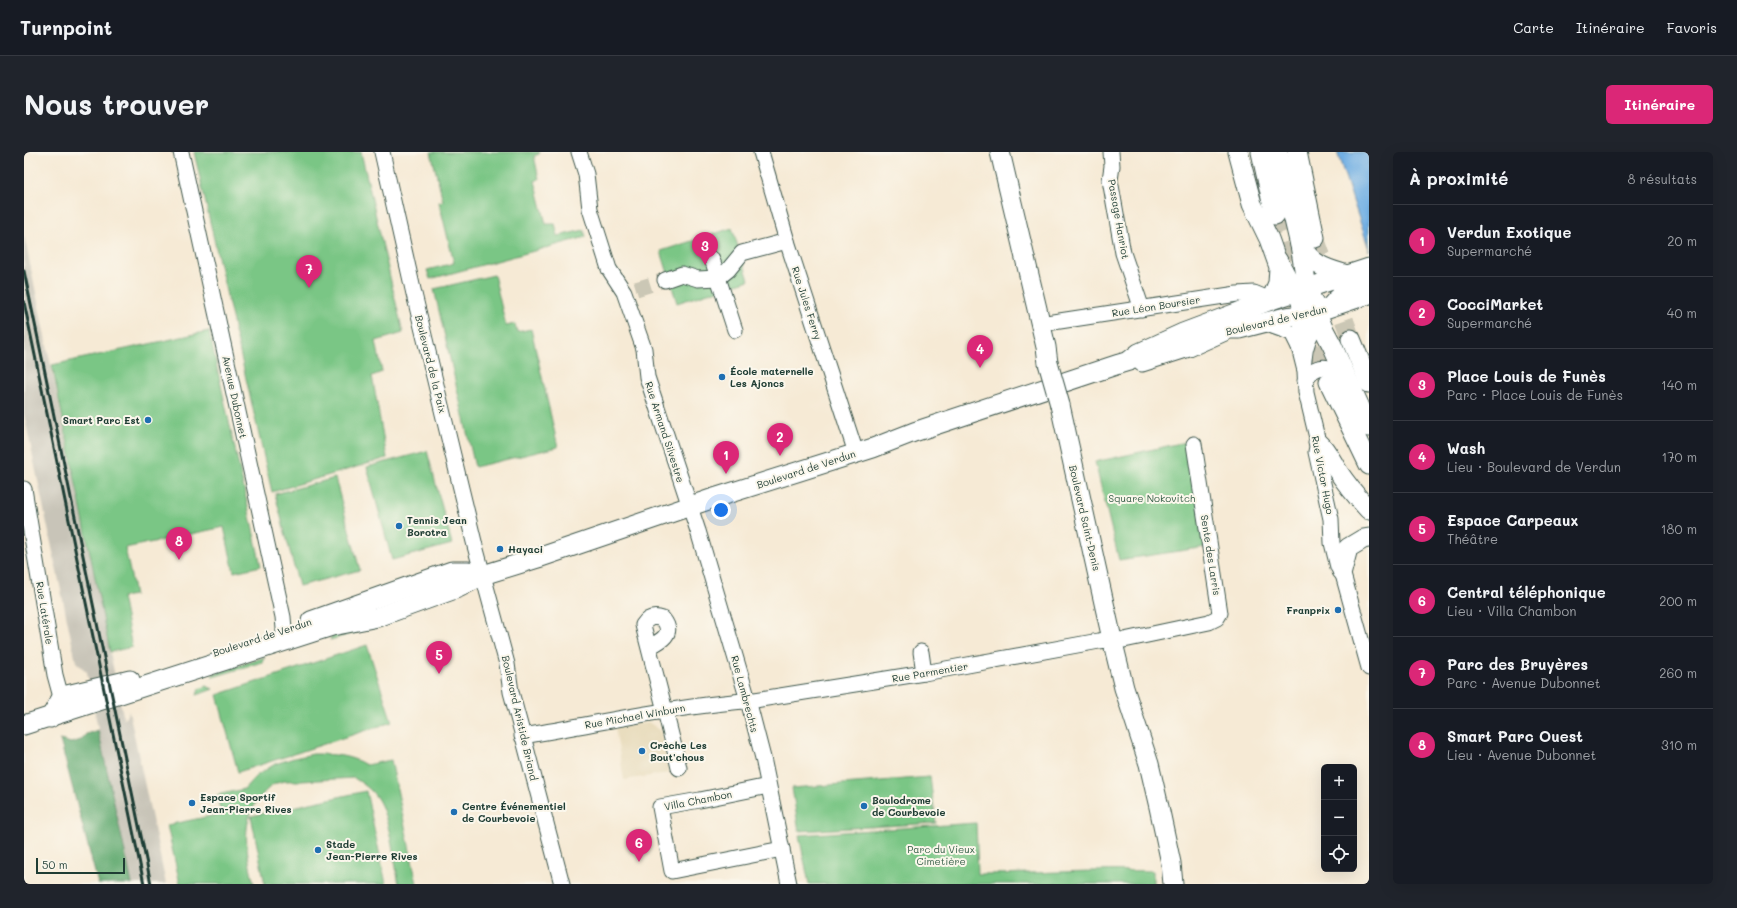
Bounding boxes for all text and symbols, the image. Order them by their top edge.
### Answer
text: Turnpoint [20,15,112,40]
text: Carte [1513,18,1554,37]
text: Itinéraire [1576,18,1645,37]
text: Favoris [1667,18,1717,37]
button: Itinéraire [1606,85,1713,124]
text: Nous trouver [24,86,209,122]
text: À proximité [1409,167,1508,189]
text: 8 résultats [1628,170,1697,187]
street label: Passage Hanriot [1105,178,1133,260]
text: Verdun Exotique [1447,222,1571,242]
pin: 3 [692,232,718,265]
text: 1 [1419,232,1425,249]
text: 20 m [1667,232,1697,249]
text: Supermarché [1447,242,1532,259]
pin: 7 [296,255,322,288]
street label: Rue Jules Ferry [789,265,825,341]
street label: Rue Léon Boursier [1111,292,1201,320]
text: CocciMarket [1447,294,1543,314]
street label: Boulevard de Verdun [1224,302,1328,338]
text: 2 [1418,304,1426,321]
text: 40 m [1667,304,1697,321]
street label: Boulevard de la Paix [412,314,450,414]
text: Supermarché [1447,314,1532,331]
pin: 4 [967,335,993,368]
street label: Avenue Dubonnet [219,354,251,440]
place label: École maternelle Les Ajoncs [730,364,813,390]
text: Place Louis de Funès [1447,366,1606,386]
marker: École maternelle Les Ajoncs [717,372,727,382]
text: 3 [1418,376,1426,393]
text: 140 m [1661,376,1697,393]
street label: Rue Armand Silvestre [642,380,688,484]
text: Parc · Place Louis de Funès [1447,386,1623,403]
place label: Smart Parc Est [63,413,141,427]
marker: Smart Parc Est [143,415,153,425]
pin: 2 [767,423,793,456]
street label: Rue Victor Hugo [1309,435,1337,515]
text: Wash [1447,438,1485,458]
pin: 1 [713,441,739,474]
street label: Boulevard de Verdun [755,446,857,492]
text: 4 [1418,448,1426,465]
text: 170 m [1661,448,1697,465]
text: Lieu · Boulevard de Verdun [1447,458,1621,475]
street label: Boulevard Saint-Denis [1066,464,1104,572]
park label: Square Nokovitch [1109,491,1196,505]
your location [711,500,731,520]
text: Espace Carpeaux [1447,510,1578,530]
place label: Tennis Jean Borotra [407,513,467,539]
street label: Sente des Larris [1198,514,1224,596]
text: 5 [1418,520,1426,537]
text: 180 m [1661,520,1697,537]
marker: Tennis Jean Borotra [394,521,404,531]
pin: 8 [166,527,192,560]
text: Théâtre [1447,530,1498,547]
place label: Hayaci [508,542,543,556]
marker: Hayaci [495,544,505,554]
street label: Rue Latérale [33,581,57,645]
text: Central téléphonique [1447,582,1606,602]
text: 6 [1418,592,1426,609]
text: 200 m [1659,592,1697,609]
text: Lieu · Villa Chambon [1447,602,1576,619]
place label: Franprix [1286,603,1330,617]
marker: Franprix [1333,605,1343,615]
street label: Boulevard de Verdun [211,614,313,660]
pin: 5 [426,641,452,674]
street label: Boulevard Aristide Briand [499,654,541,782]
street label: Rue Lambrechts [728,654,762,734]
text: Parc des Bruyères [1447,654,1588,674]
street label: Rue Parmentier [891,658,969,686]
text: 7 [1418,664,1426,681]
text: 260 m [1659,664,1697,681]
text: Parc · Avenue Dubonnet [1447,674,1601,691]
street label: Rue Michael Winburn [584,700,686,732]
text: Smart Parc Ouest [1447,726,1583,746]
text: 8 [1418,736,1426,753]
text: 310 m [1661,736,1697,753]
place label: Crèche Les Bout'chous [650,738,707,764]
marker: Crèche Les Bout'chous [637,746,647,756]
text: Lieu · Avenue Dubonnet [1447,746,1596,763]
map controls [1321,764,1357,872]
button: + [1321,764,1357,800]
street label: Villa Chambon [663,787,733,813]
place label: Espace Sportif Jean-Pierre Rives [200,790,292,816]
place label: Boulodrome de Courbevoie [872,793,946,819]
marker: Espace Sportif Jean-Pierre Rives [187,798,197,808]
place label: Centre Événementiel de Courbevoie [462,799,566,825]
button: − [1321,800,1357,836]
marker: Boulodrome de Courbevoie [859,801,869,811]
marker: Centre Événementiel de Courbevoie [449,807,459,817]
pin: 6 [626,829,652,862]
button: locate [1321,836,1357,872]
place label: Stade Jean-Pierre Rives [326,837,418,863]
park label: Parc du Vieux Cimetière [907,842,975,868]
marker: Stade Jean-Pierre Rives [313,845,323,855]
scale bar [36,856,125,875]
text: 50 m [42,857,68,872]

